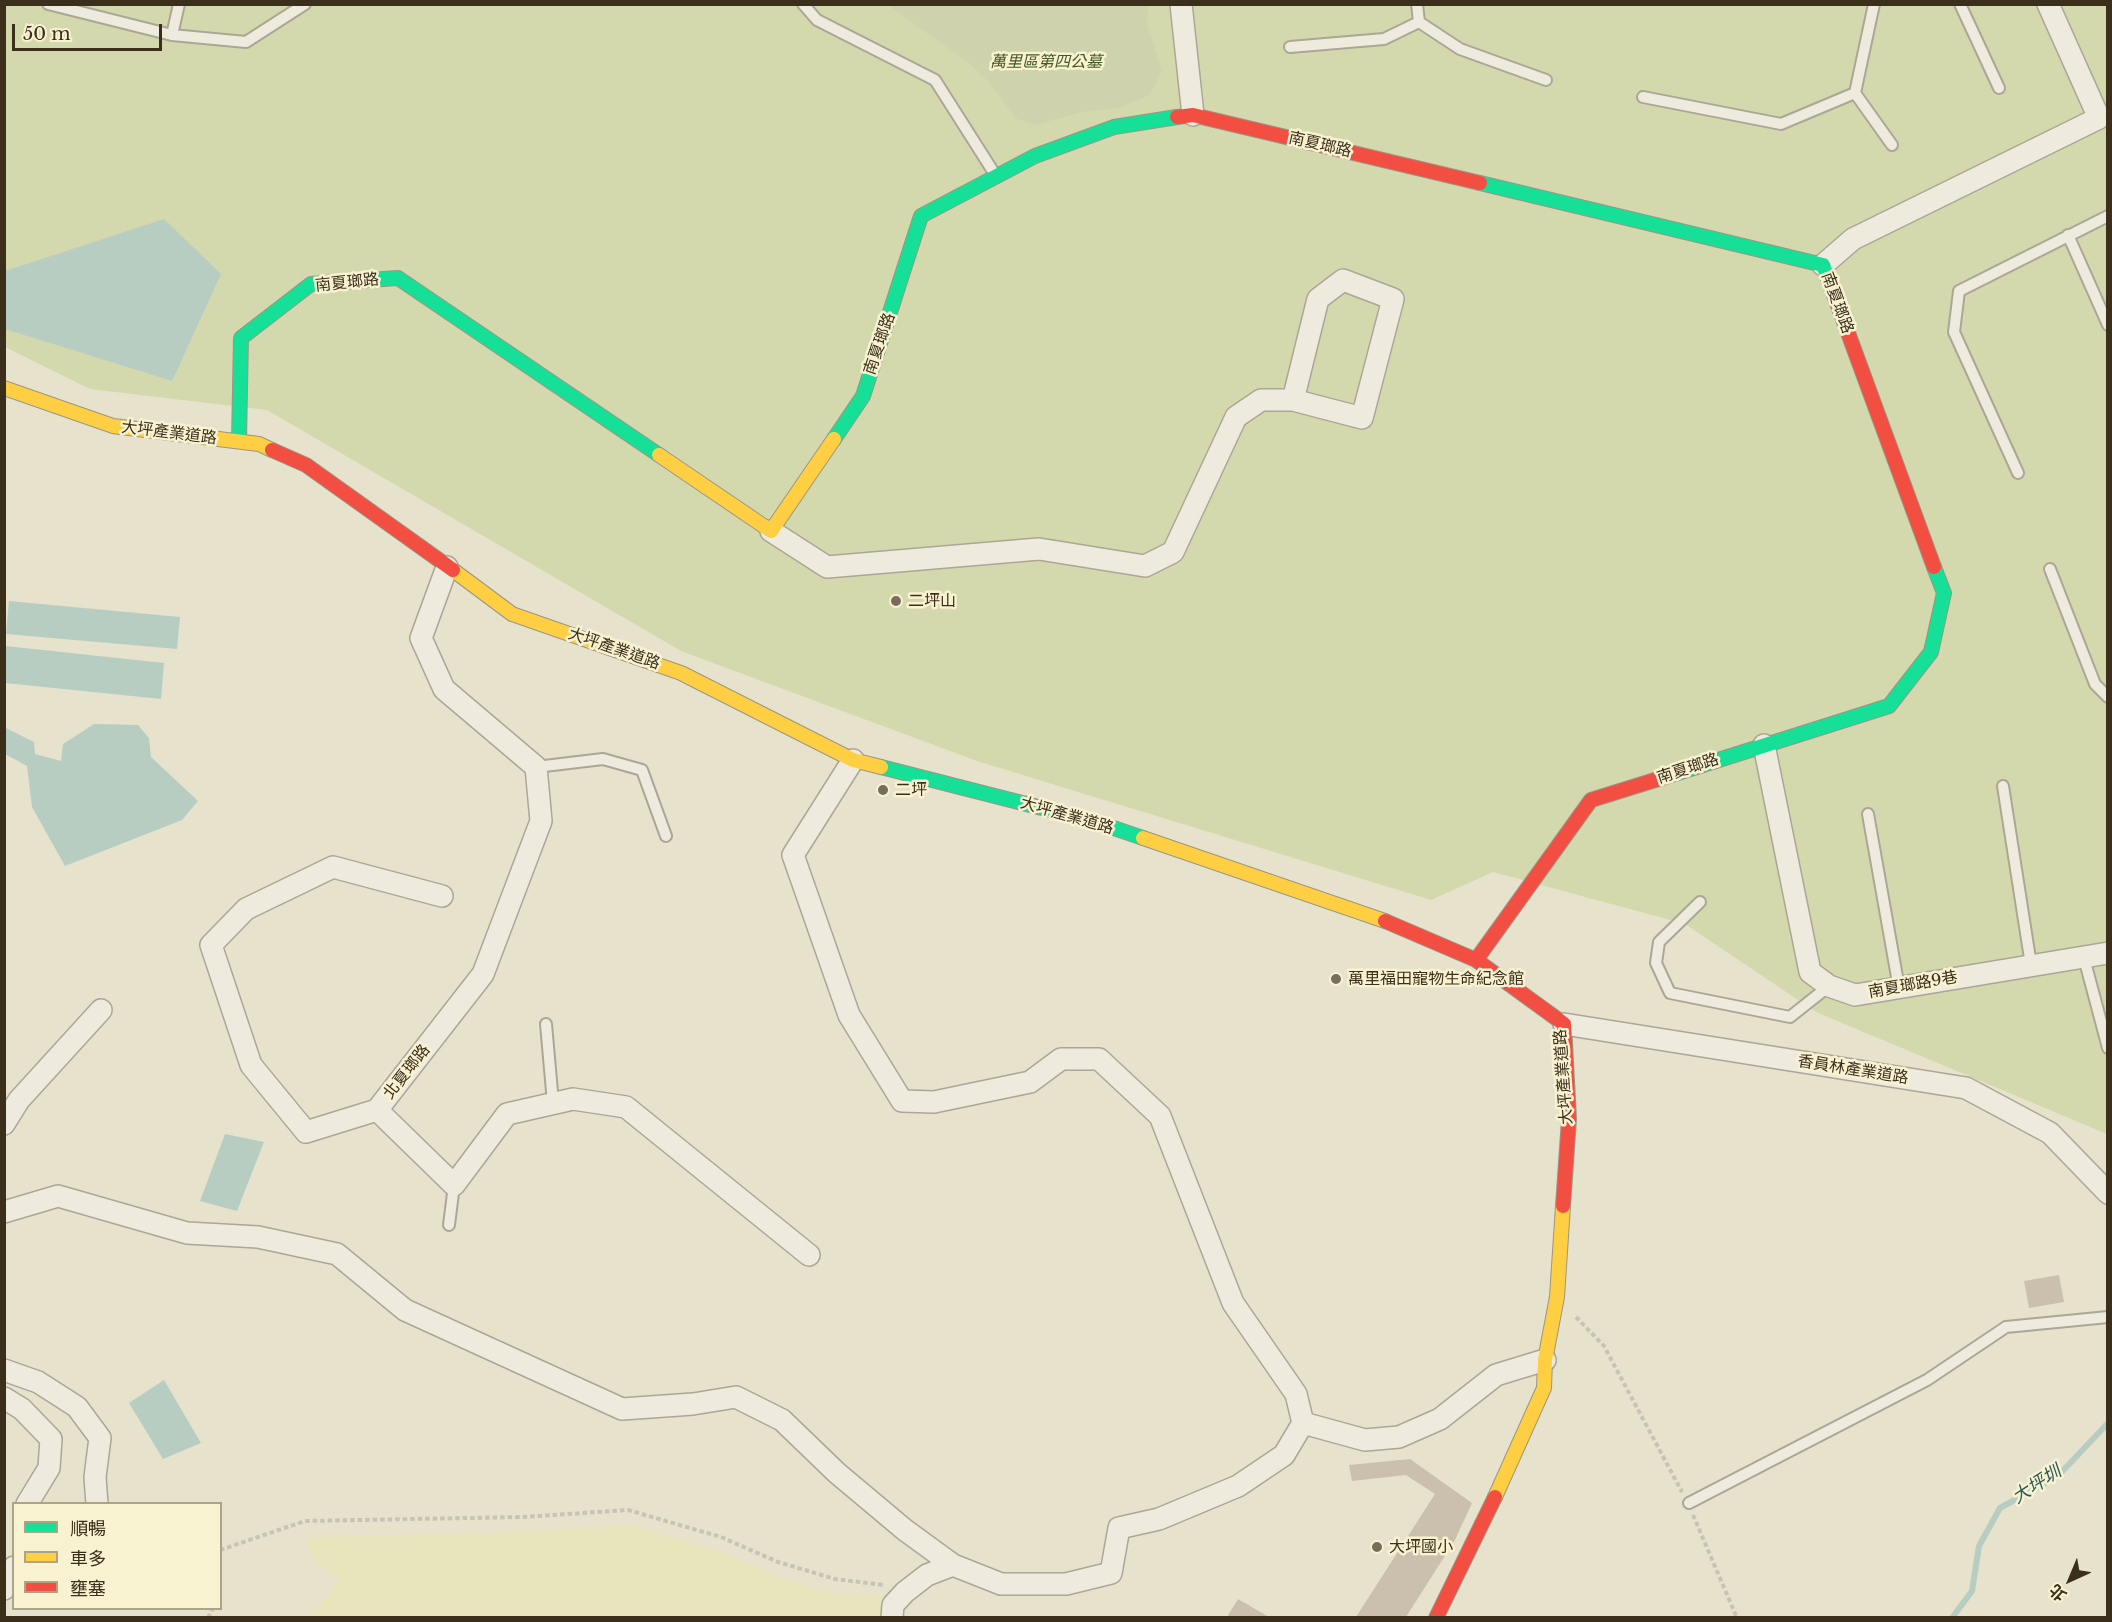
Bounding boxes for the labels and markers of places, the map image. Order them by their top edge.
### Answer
place label: 二坪山 [908,591,956,611]
marker: 二坪山 [889,594,903,608]
place label: 二坪 [895,780,927,800]
marker: 二坪 [876,783,890,797]
place label: 萬里福田寵物生命紀念館 [1348,969,1524,989]
marker: 萬里福田寵物生命紀念館 [1329,972,1343,986]
place label: 大坪國小 [1389,1537,1453,1557]
marker: 大坪國小 [1370,1540,1384,1554]

